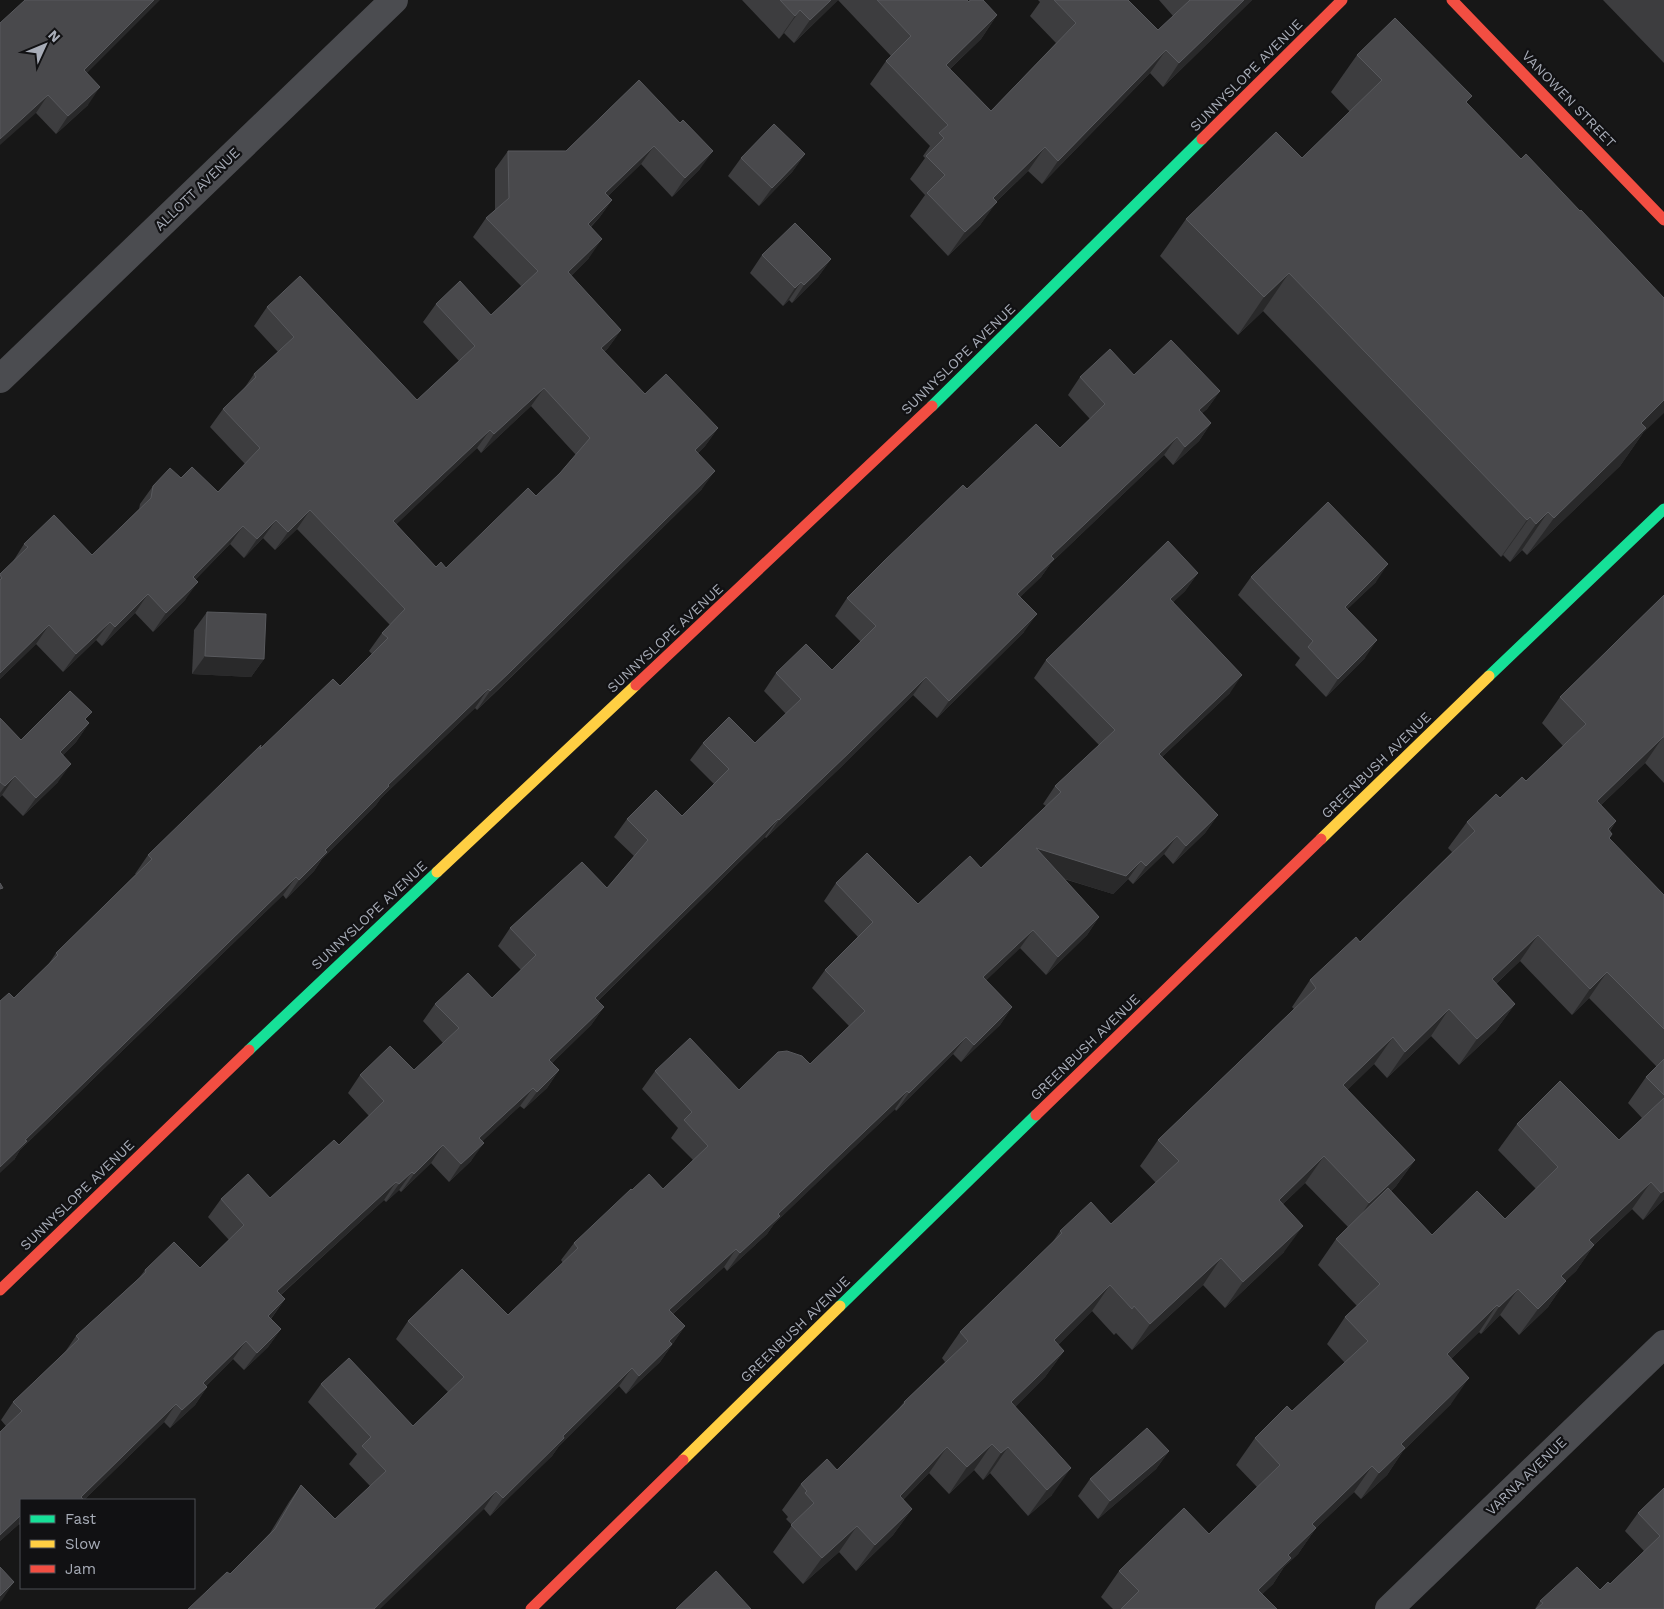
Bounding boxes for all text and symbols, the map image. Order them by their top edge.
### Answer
street label: SUNNYSLOPE AVENUE [1187,16,1305,134]
north arrow [20,20,70,70]
text: N [45,27,64,45]
street label: VANOWEN STREET [1519,47,1620,151]
street label: ALLOTT AVENUE [151,144,243,234]
street label: SUNNYSLOPE AVENUE [898,300,1018,418]
street label: SUNNYSLOPE AVENUE [604,580,726,696]
street label: GREENBUSH AVENUE [1318,709,1434,821]
street label: SUNNYSLOPE AVENUE [308,857,430,973]
street label: GREENBUSH AVENUE [1027,991,1143,1103]
street label: SUNNYSLOPE AVENUE [17,1136,137,1254]
street label: GREENBUSH AVENUE [737,1273,853,1385]
street label: VARNA AVENUE [1483,1434,1570,1518]
legend [20,1499,195,1589]
text: Fast [65,1510,97,1528]
text: Slow [65,1535,101,1553]
text: Jam [65,1560,96,1578]

